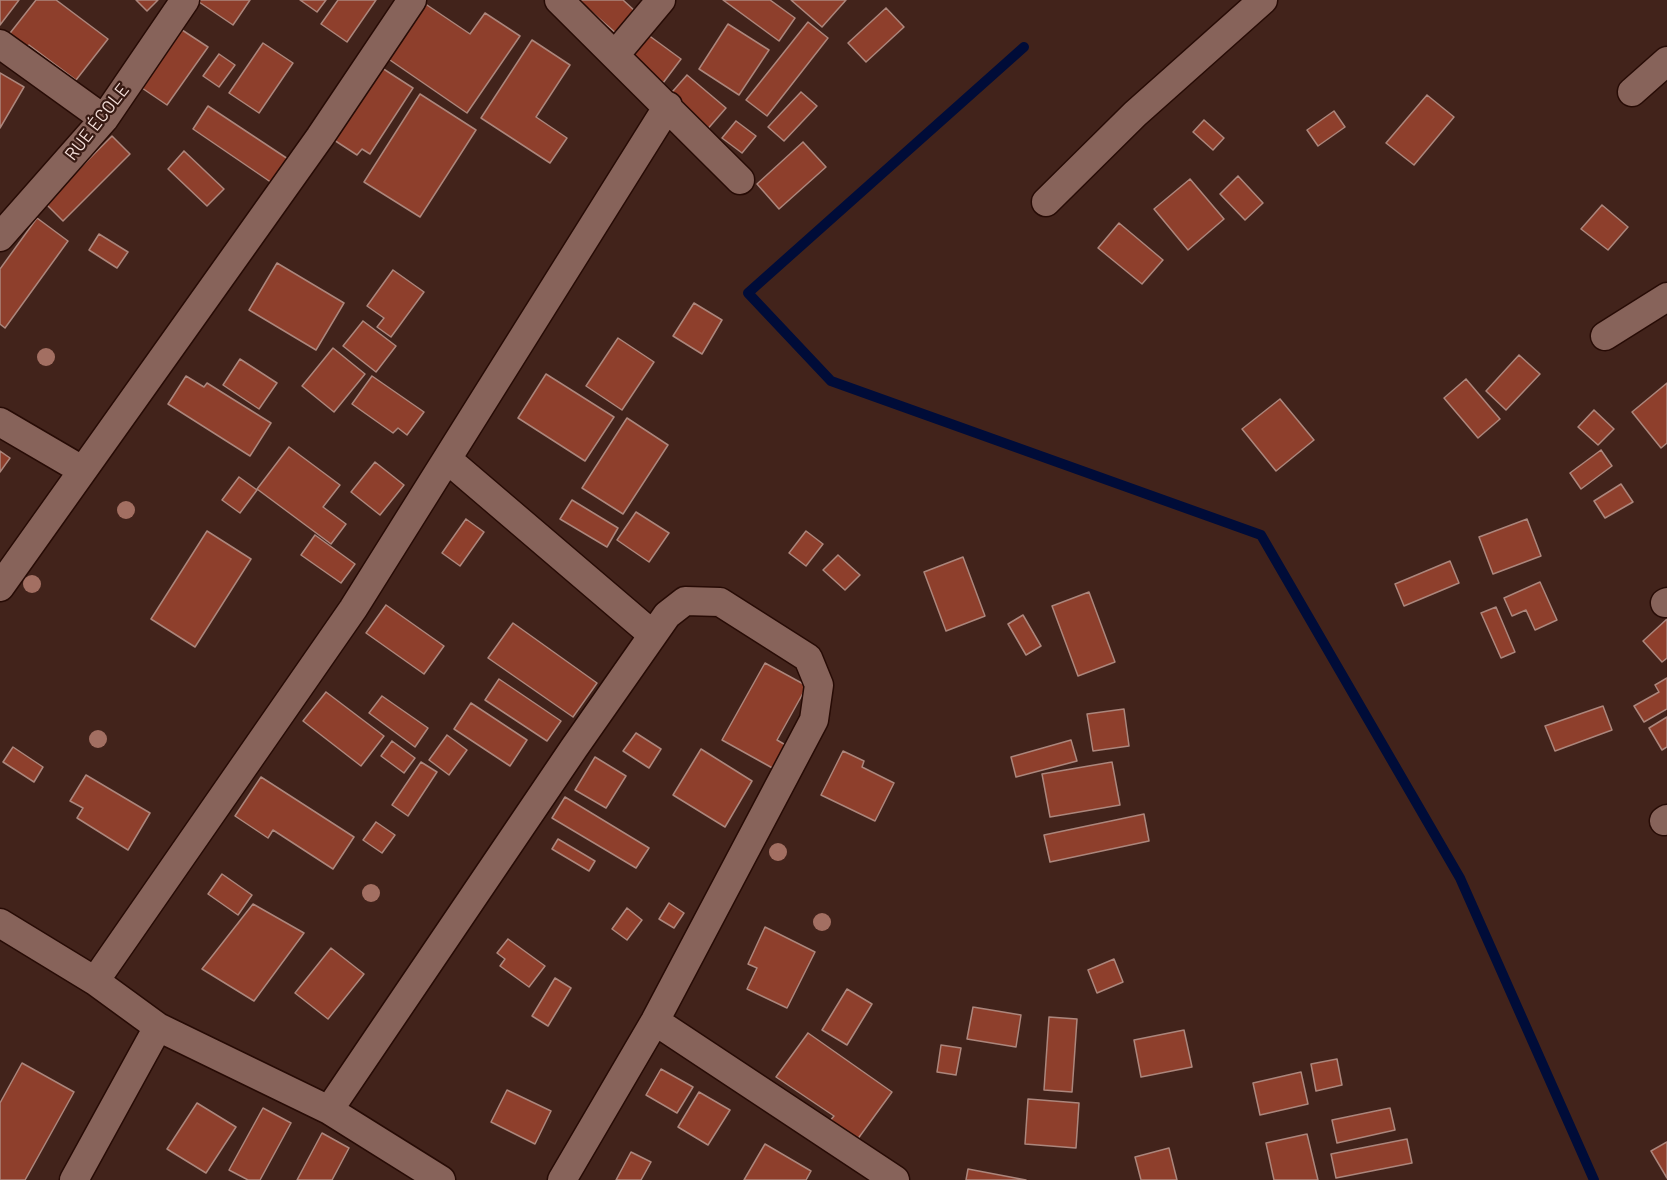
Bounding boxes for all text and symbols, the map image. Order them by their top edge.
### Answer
street label: RUE ÉCOLE [60,79,134,165]

